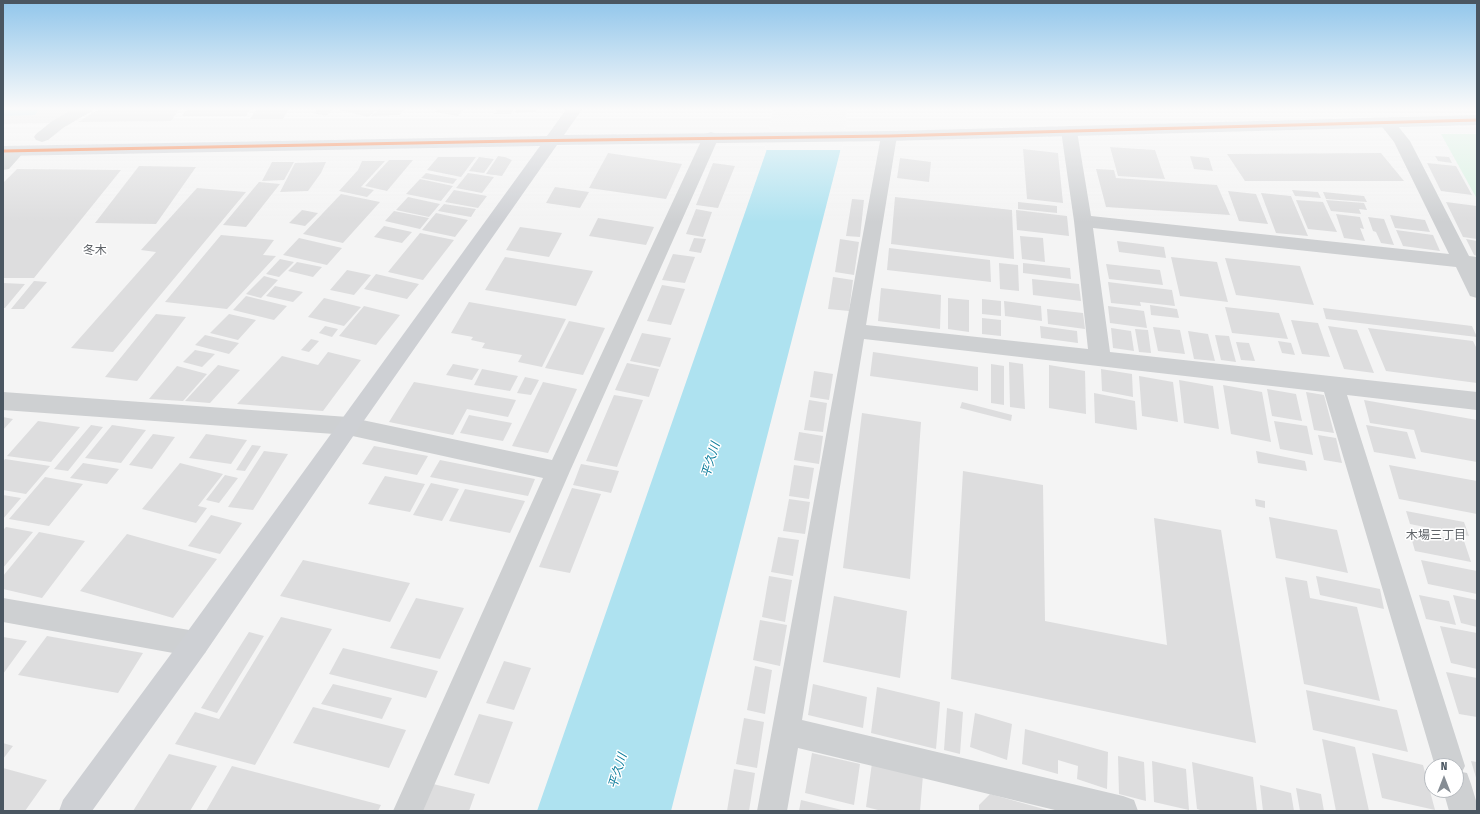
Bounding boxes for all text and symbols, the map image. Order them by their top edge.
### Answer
district label: 冬木 [83,244,107,258]
water label: 平久川 [699,441,723,479]
district label: 木場三丁目 [1406,529,1466,543]
water label: 平久川 [606,752,630,790]
north arrow [1424,758,1464,798]
text: N [1441,760,1447,773]

